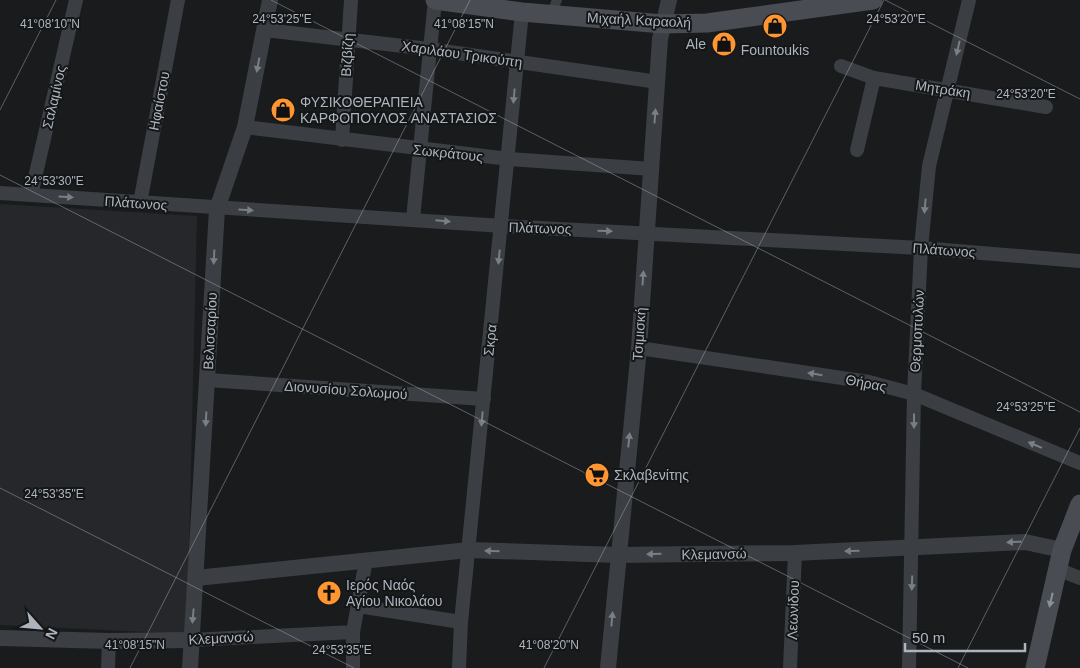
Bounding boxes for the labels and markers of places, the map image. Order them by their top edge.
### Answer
shop icon: Fountoukis [762,13,788,39]
shop icon: Ale [711,31,737,57]
place label: Ale [686,36,706,52]
place label: Fountoukis [741,42,809,58]
place label: ΦΥΣΙΚΟΘΕΡΑΠΕΙΑ ΚΑΡΦΟΠΟΥΛΟΣ ΑΝΑΣΤΑΣΙΟΣ [300,94,497,126]
shop icon: ΦΥΣΙΚΟΘΕΡΑΠΕΙΑ ΚΑΡΦΟΠΟΥΛΟΣ ΑΝΑΣΤΑΣΙΟΣ [270,97,296,123]
supermarket icon: Σκλαβενίτης [584,462,610,488]
place label: Σκλαβενίτης [614,467,689,483]
place label: Ιερός Ναός Αγίου Νικολάου [346,577,442,609]
church icon: Ιερός Ναός Αγίου Νικολάου [316,580,342,606]

